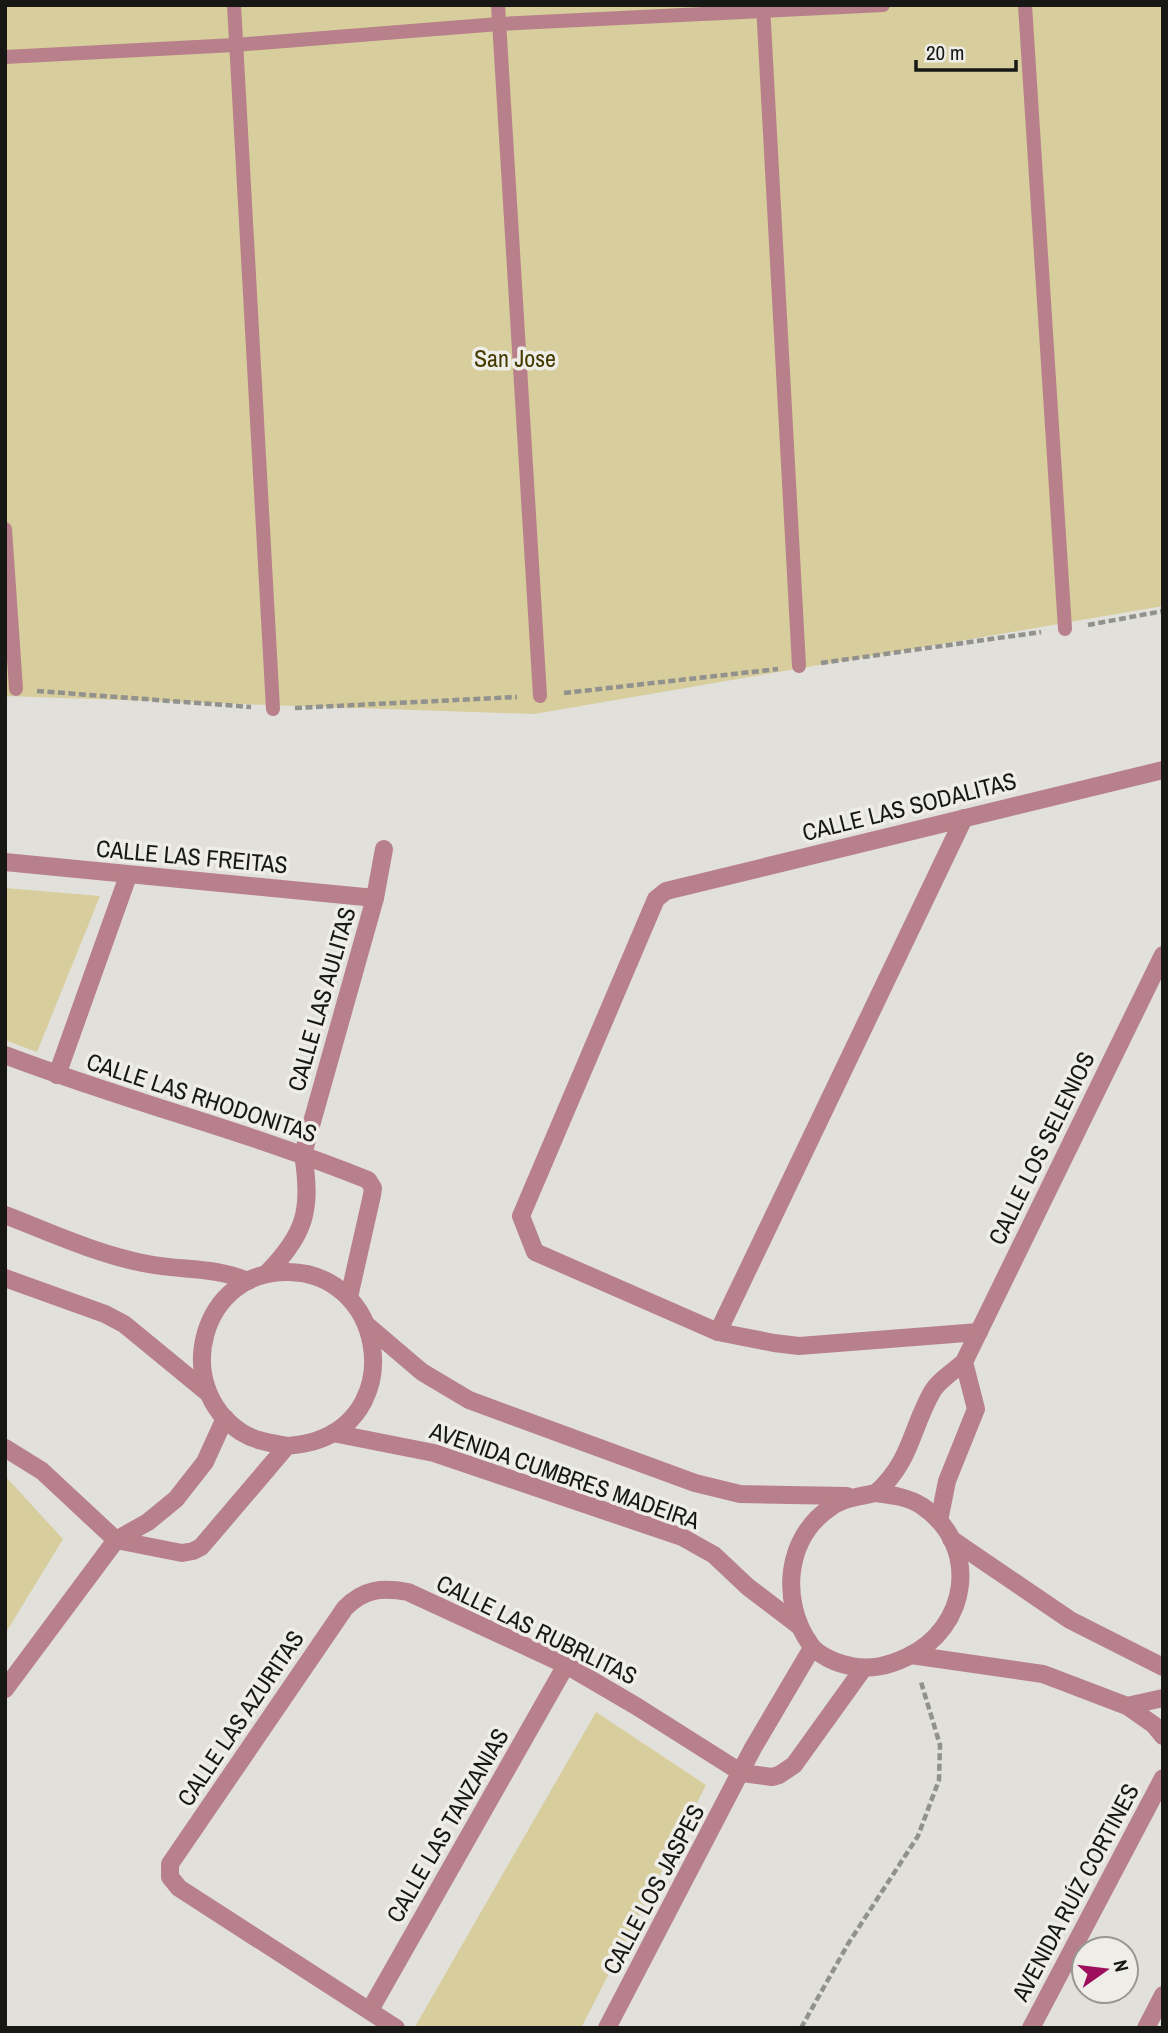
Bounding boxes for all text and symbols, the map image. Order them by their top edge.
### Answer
scale bar [916,28,1016,72]
text: 20 m [926,38,964,67]
park label: San Jose [474,342,556,374]
street label: CALLE LAS SODALITAS [799,764,1019,848]
street label: CALLE LAS FREITAS [95,832,289,880]
street label: CALLE LAS AULITAS [279,903,363,1095]
street label: CALLE LAS RHODONITAS [83,1045,321,1149]
street label: CALLE LOS SELENIOS [980,1046,1102,1250]
street label: AVENIDA CUMBRES MADEIRA [425,1413,705,1536]
street label: CALLE LAS RUBRLITAS [431,1567,643,1691]
street label: CALLE LAS AZURITAS [169,1624,311,1812]
street label: CALLE LAS TANZANIAS [378,1722,516,1928]
street label: AVENIDA RUÍZ CORTINES [1005,1778,1145,2006]
street label: CALLE LOS JASPES [595,1798,711,1980]
north arrow [1070,1935,1140,2005]

